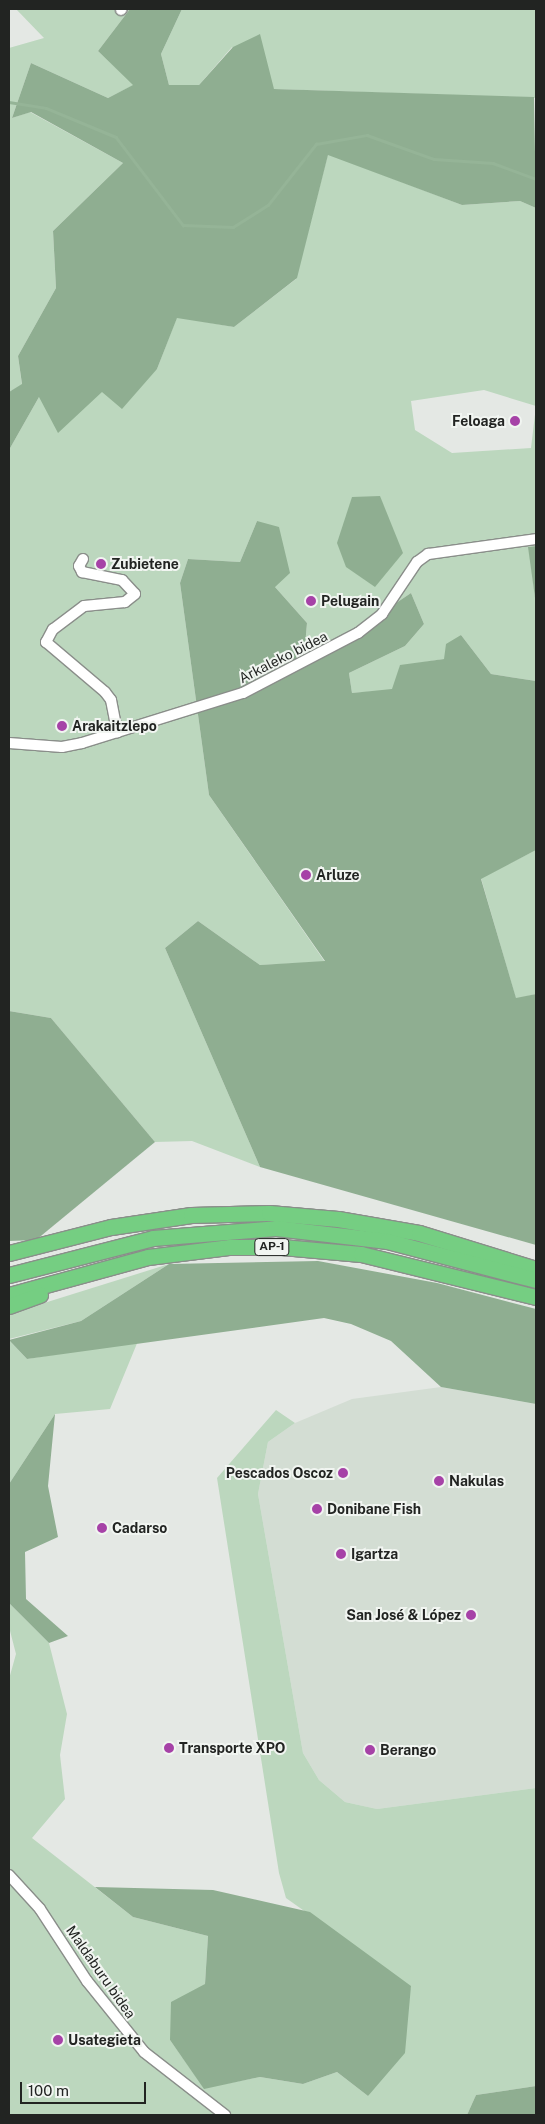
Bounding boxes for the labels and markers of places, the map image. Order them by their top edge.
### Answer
place label: Feloaga [452,413,505,429]
marker: Feloaga [509,415,521,427]
place label: Zubietene [111,556,179,572]
marker: Zubietene [95,558,107,570]
place label: Pelugain [321,593,379,609]
marker: Pelugain [305,595,317,607]
place label: Arakaitzlepo [72,718,157,734]
marker: Arakaitzlepo [56,720,68,732]
place label: Arluze [316,867,360,883]
marker: Arluze [300,869,312,881]
place label: Pescados Oscoz [226,1465,333,1481]
marker: Pescados Oscoz [337,1467,349,1479]
place label: Nakulas [449,1473,504,1489]
marker: Nakulas [433,1475,445,1487]
place label: Donibane Fish [327,1501,421,1517]
marker: Donibane Fish [311,1503,323,1515]
place label: Cadarso [112,1520,167,1536]
marker: Cadarso [96,1522,108,1534]
place label: Igartza [351,1546,398,1562]
marker: Igartza [335,1548,347,1560]
place label: San José & López [346,1607,461,1623]
marker: San José & López [465,1609,477,1621]
place label: Transporte XPO [179,1740,285,1756]
marker: Transporte XPO [163,1742,175,1754]
place label: Berango [380,1742,436,1758]
marker: Berango [364,1744,376,1756]
place label: Usategieta [68,2032,141,2048]
marker: Usategieta [52,2034,64,2046]

